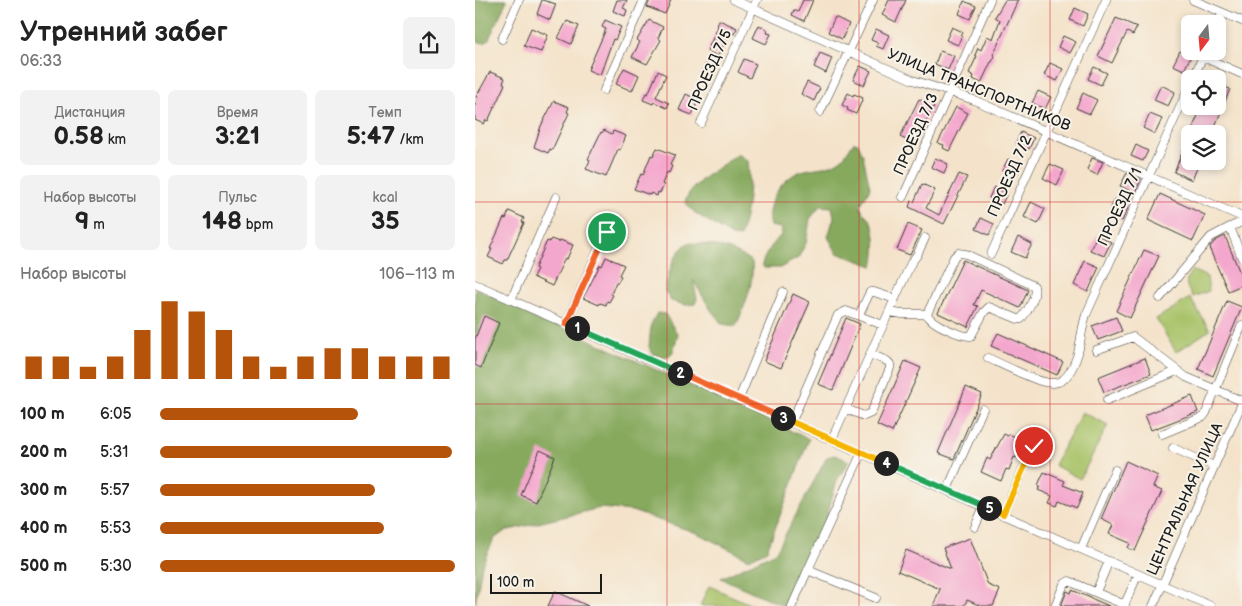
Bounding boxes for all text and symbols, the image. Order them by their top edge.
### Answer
north arrow [1181,15,1226,60]
map controls [1181,15,1226,170]
text: Утренний забег [20,16,228,49]
button: share [403,17,455,69]
street label: ПРОЕЗД 7/5 [684,26,736,114]
street label: УЛИЦА ТРАНСПОРТНИКОВ [885,45,1074,136]
text: 06:33 [20,52,62,71]
button: locate [1181,70,1226,115]
street label: ПРОЕЗД 7/3 [889,90,943,178]
text: Дистанция [54,104,125,121]
text: Время [217,104,258,121]
text: Темп [369,104,402,121]
text: 0.58 [53,121,104,152]
text: 3:21 [215,121,260,152]
text: 5:47 [346,121,395,152]
button: layers [1181,125,1226,170]
text: km [104,131,126,148]
text: /km [395,131,424,148]
street label: ПРОЕЗД 7/2 [984,132,1036,220]
street label: ПРОЕЗД 7/1 [1094,165,1146,249]
text: Набор высоты [43,189,136,206]
text: Пульс [218,189,257,206]
text: kcal [373,189,398,206]
text: 9 [75,206,89,237]
text: 148 [202,206,242,237]
text: 35 [371,206,400,237]
pin [586,211,628,253]
text: m [89,216,105,233]
text: bpm [242,216,273,233]
icon: arrive [593,218,621,246]
text: Набор высоты [20,265,127,284]
text: 106–113 m [379,265,455,284]
pin: 1 [565,316,589,340]
text: 1 [575,320,580,337]
pin: 2 [667,360,693,386]
text: 2 [676,365,685,382]
text: 100 m [20,405,65,424]
text: 6:05 [100,405,132,424]
pin: 3 [771,406,795,430]
text: 3 [779,410,788,427]
street label: ЦЕНТРАЛЬНАЯ УЛИЦА [1143,419,1228,578]
pin [1013,425,1055,467]
icon: check [1020,432,1048,460]
text: 200 m [20,443,67,462]
text: 5:31 [100,443,128,462]
pin: 4 [873,450,899,476]
text: 4 [882,455,891,472]
text: 300 m [20,481,67,500]
text: 5:57 [100,481,129,500]
pin: 5 [977,496,1001,520]
text: 5 [985,500,994,517]
text: 400 m [20,519,67,538]
text: 5:53 [100,519,131,538]
text: 500 m [20,557,67,576]
text: 5:30 [100,557,132,576]
scale bar [490,571,603,594]
text: 100 m [497,574,534,591]

